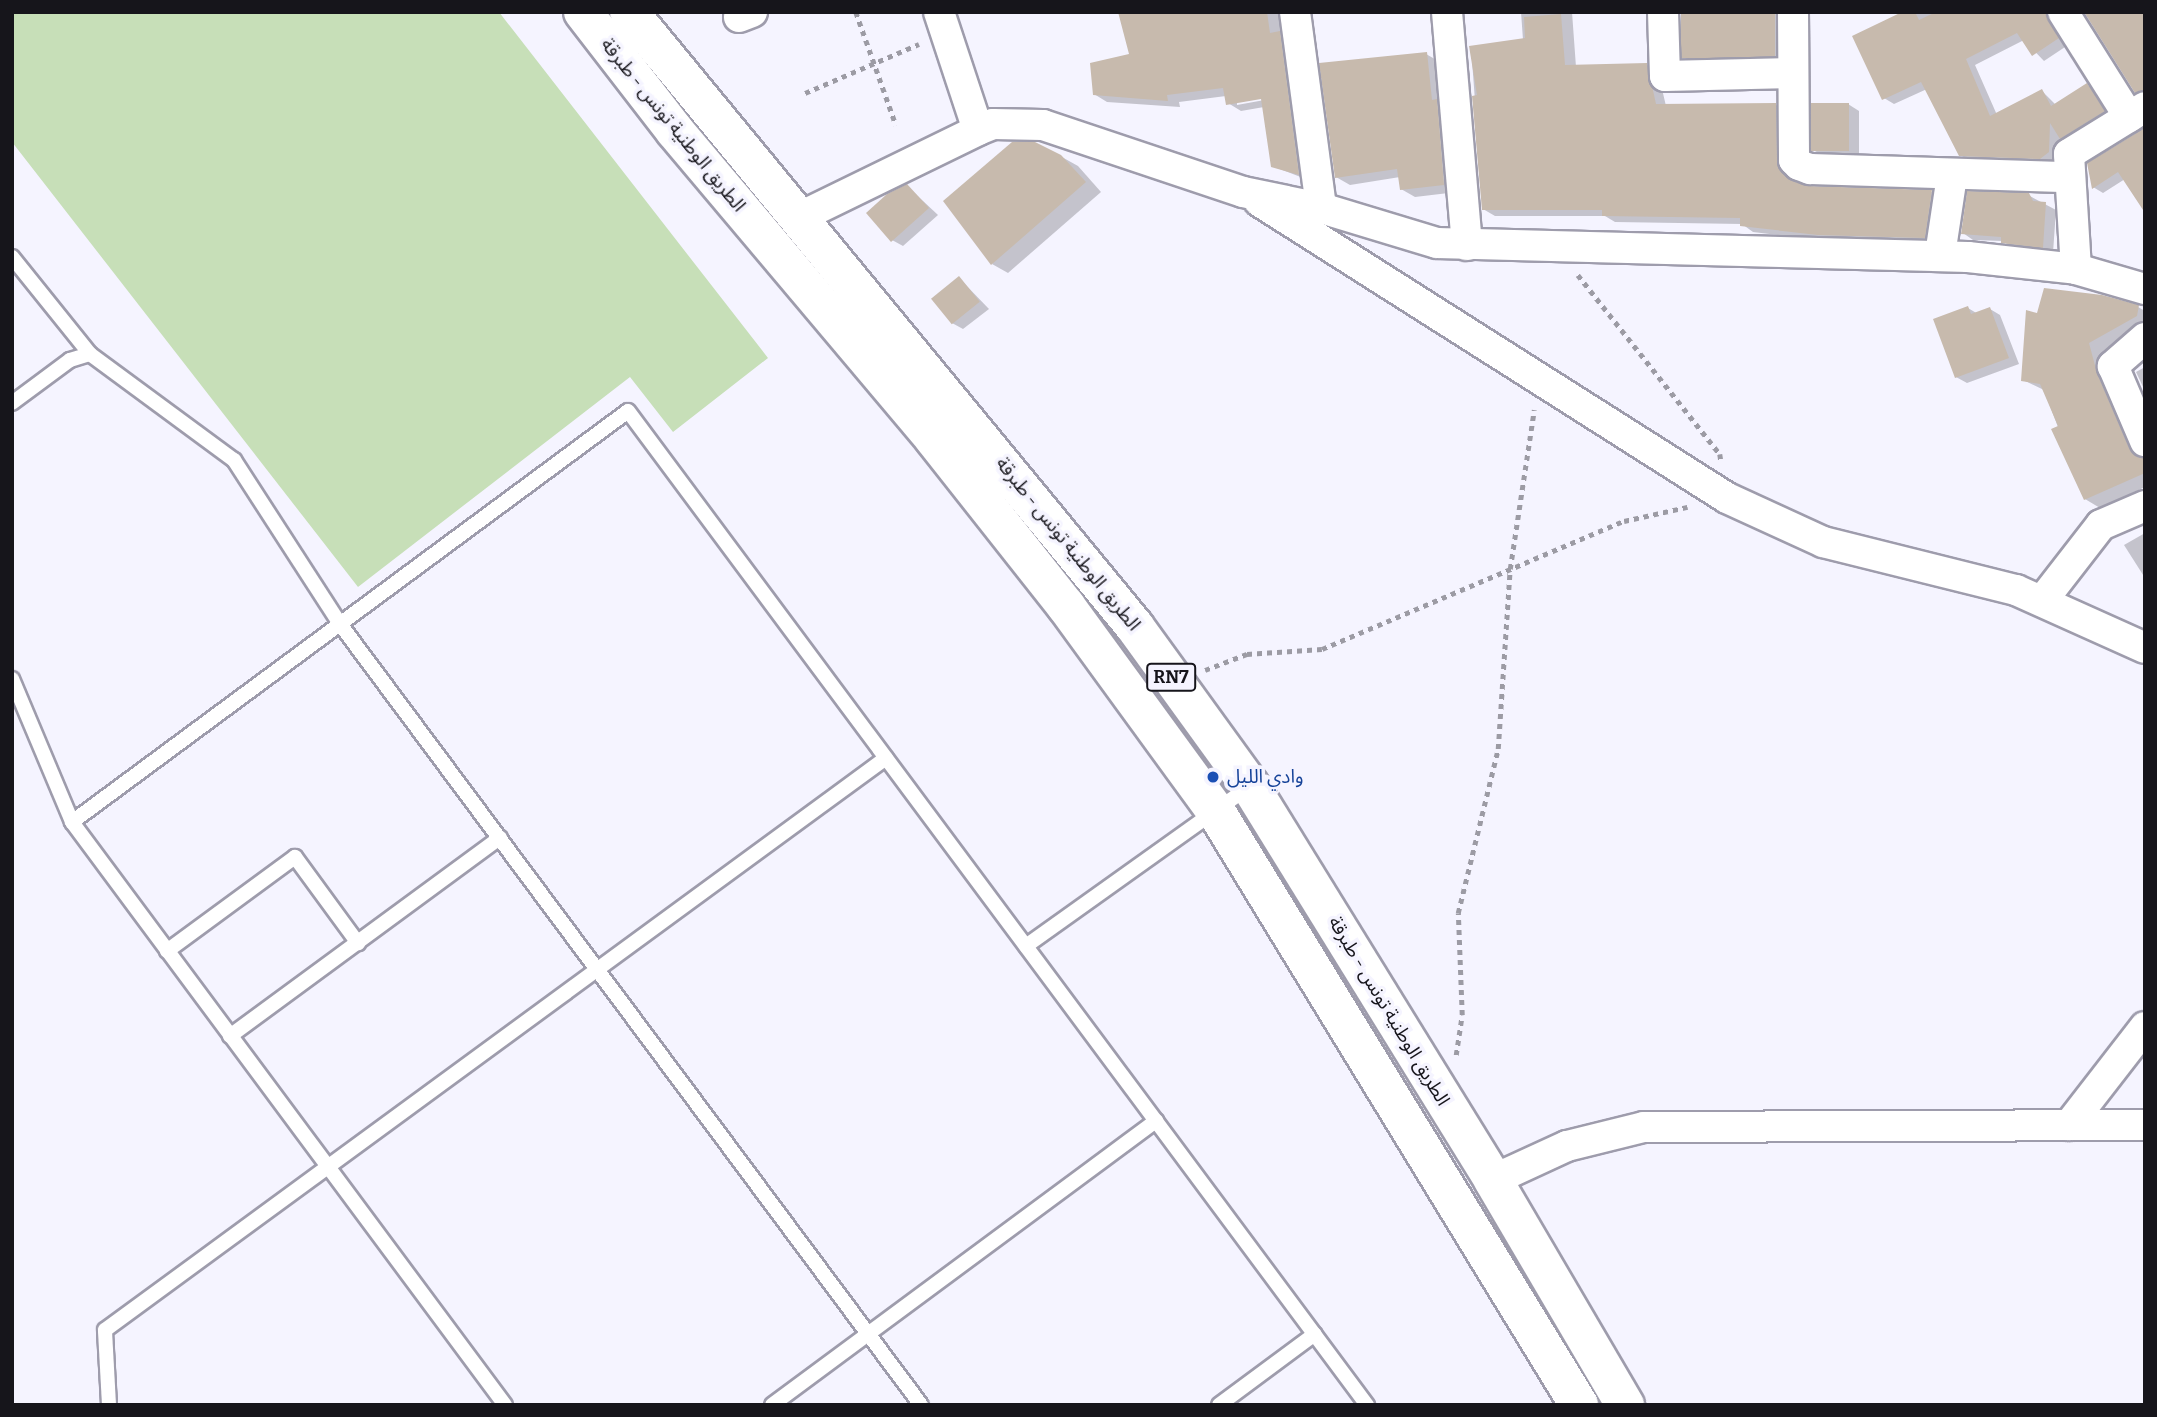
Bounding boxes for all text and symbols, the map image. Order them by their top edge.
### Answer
street label: الطريق الوطنية تونس - طبرقة [596,34,750,216]
street label: الطريق الوطنية تونس - طبرقة [991,453,1145,635]
road number: RN7 [1145,662,1197,692]
place label: وادي الليل [1227,766,1303,788]
marker: وادي الليل [1205,769,1221,785]
street label: الطريق الوطنية تونس - طبرقة [1323,912,1455,1110]

